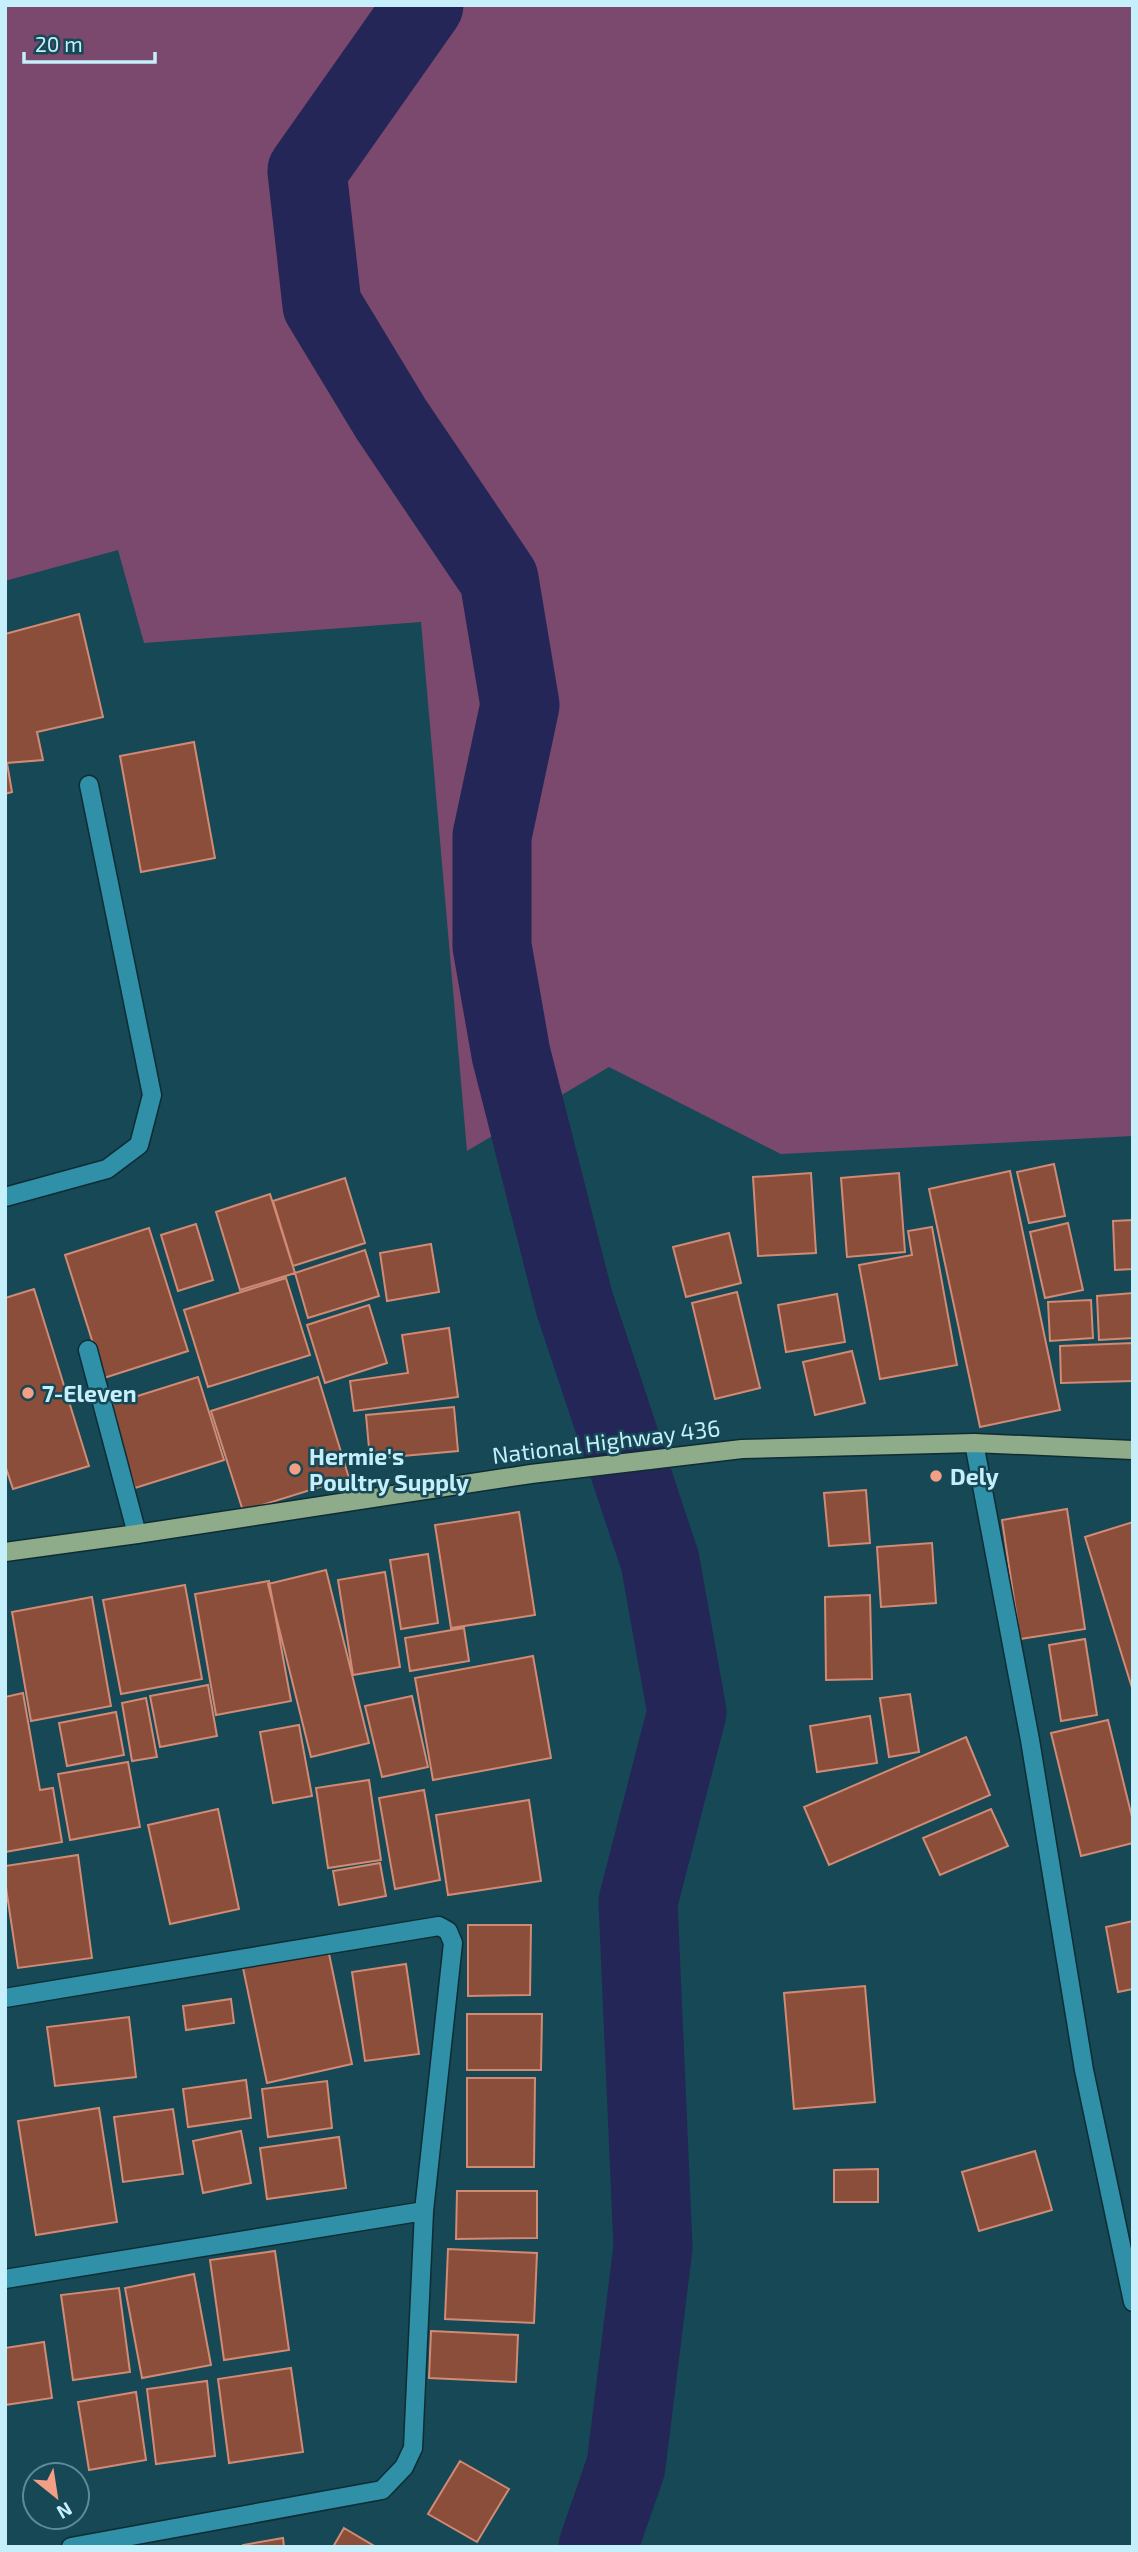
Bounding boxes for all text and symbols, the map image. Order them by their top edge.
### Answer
scale bar [24,21,156,65]
text: 20 m [35,31,83,56]
place label: 7-Eleven [42,1379,137,1407]
marker: 7-Eleven [20,1385,36,1401]
street label: National Highway 436 [490,1413,722,1469]
place label: Hermie's Poultry Supply [309,1442,469,1496]
marker: Hermie's Poultry Supply [287,1461,303,1477]
place label: Dely [950,1462,999,1490]
marker: Dely [928,1468,944,1484]
north arrow [21,2461,91,2531]
text: N [53,2498,76,2525]

